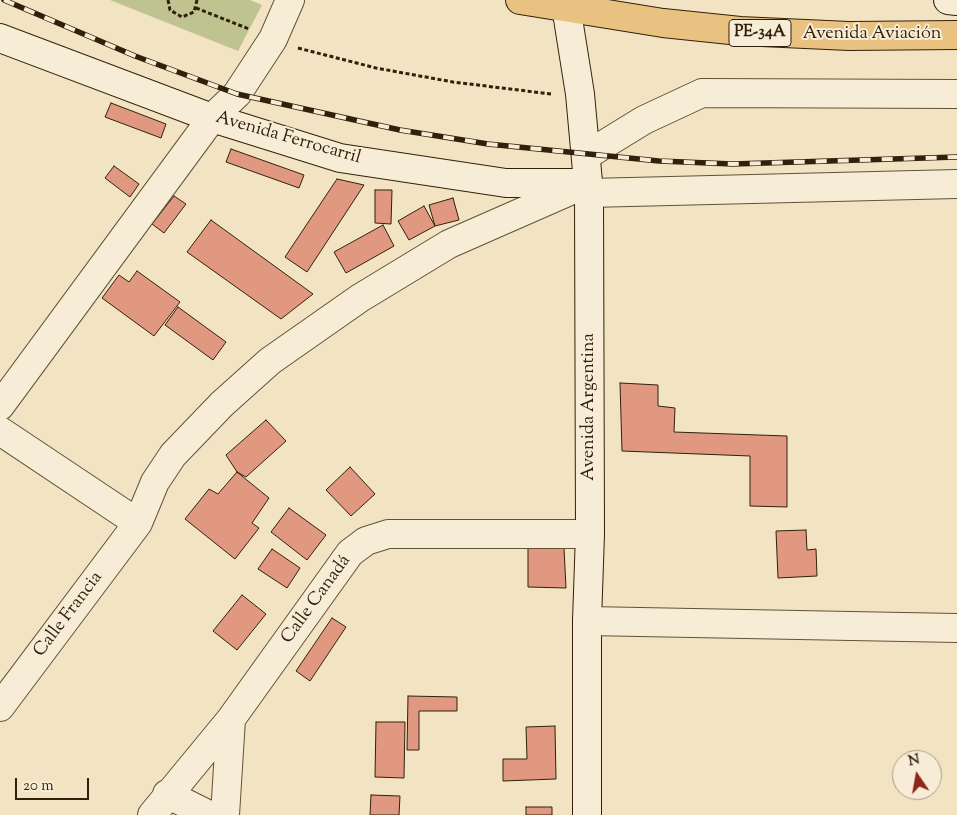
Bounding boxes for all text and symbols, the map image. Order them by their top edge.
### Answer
road number: PE-34A [729,19,791,46]
street label: Avenida Aviación [803,24,941,46]
street label: Avenida Ferrocarril [213,108,363,170]
street label: Avenida Argentina [579,333,601,481]
street label: Calle Canadá [278,551,356,649]
street label: Calle Francia [30,568,108,662]
north arrow [892,750,942,800]
text: N [907,750,922,772]
scale bar [18,768,91,800]
text: 20 m [23,776,54,797]

